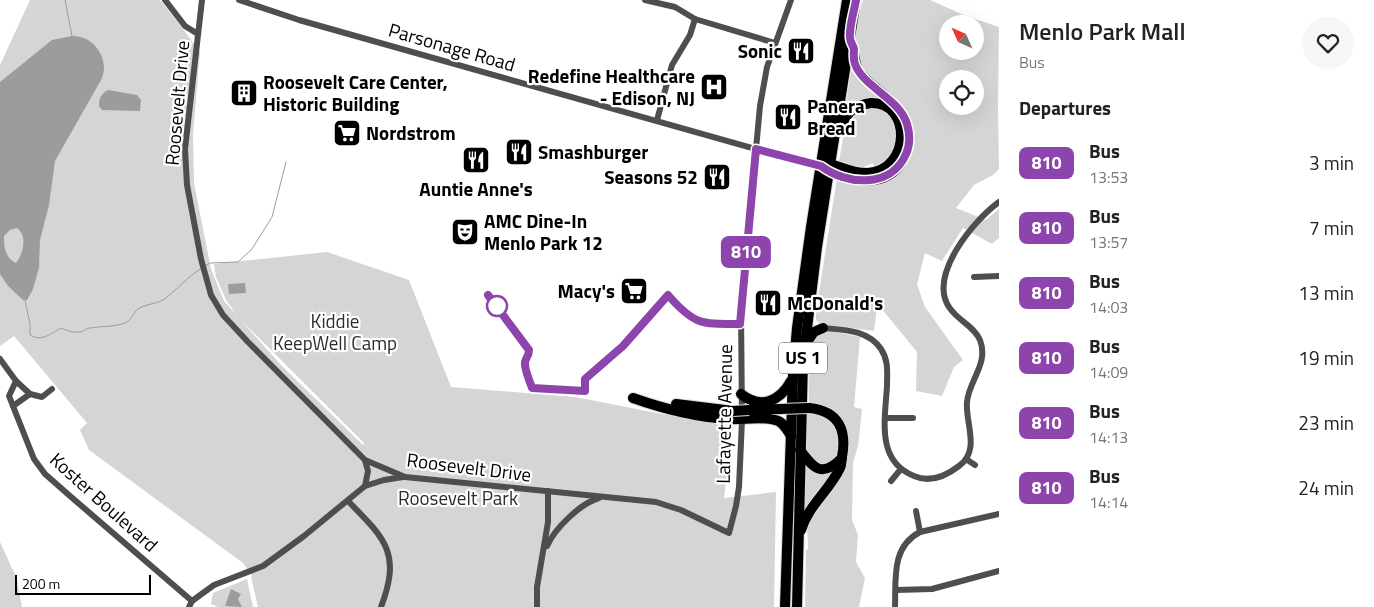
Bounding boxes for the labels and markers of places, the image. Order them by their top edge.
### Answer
place label: Sonic [738,36,782,65]
restaurant icon: Sonic [786,36,816,66]
place label: Redefine Healthcare - Edison, NJ [528,61,695,112]
place label: Roosevelt Care Center, Historic Building [263,67,448,118]
hospital icon: Redefine Healthcare - Edison, NJ [699,72,729,102]
building icon: Roosevelt Care Center, Historic Building [229,78,259,108]
place label: Panera Bread [807,91,865,142]
restaurant icon: Panera Bread [773,102,803,132]
supermarket icon: Nordstrom [332,118,362,148]
place label: Nordstrom [366,118,456,147]
restaurant icon: Smashburger [504,137,534,167]
place label: Smashburger [538,137,648,166]
restaurant icon: Auntie Anne's [461,145,491,175]
place label: Seasons 52 [604,162,698,191]
restaurant icon: Seasons 52 [702,162,732,192]
place label: Auntie Anne's [419,174,533,203]
place label: AMC Dine-In Menlo Park 12 [484,206,603,257]
theatre icon: AMC Dine-In Menlo Park 12 [450,217,480,247]
place label: Macy's [558,276,615,305]
supermarket icon: Macy's [619,276,649,306]
restaurant icon: McDonald's [753,288,783,318]
place label: McDonald's [787,288,883,317]
unlabelled marker [486,295,508,317]

